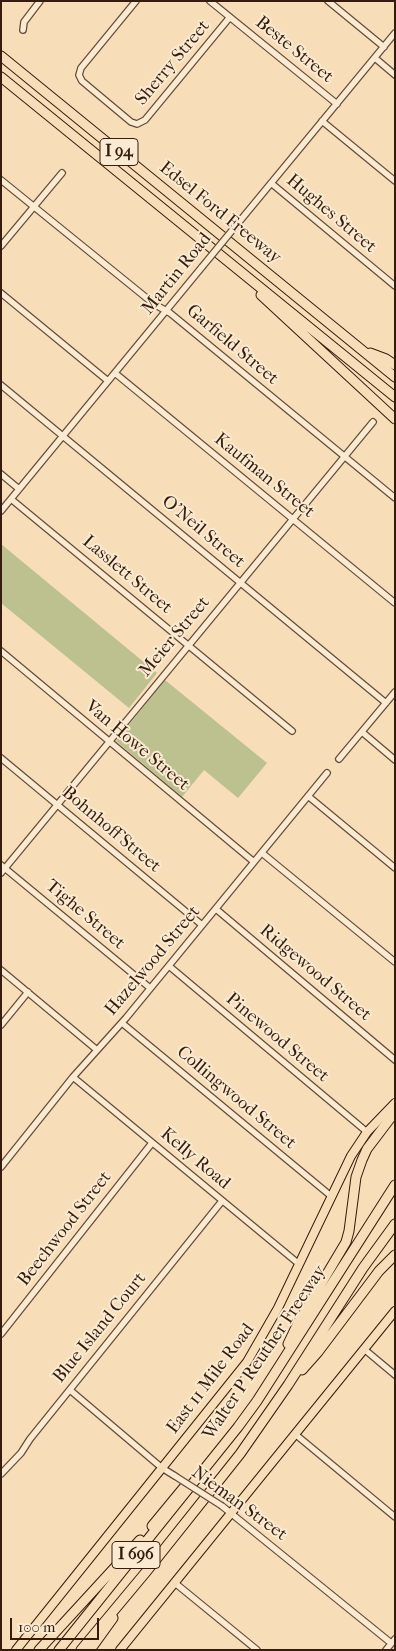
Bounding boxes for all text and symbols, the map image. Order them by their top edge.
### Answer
street label: Beste Street [251,12,337,88]
street label: Sherry Street [131,16,215,110]
road number: I 94 [100,138,138,166]
street label: Edsel Ford Freeway [155,157,285,269]
street label: Hughes Street [282,170,380,258]
street label: Martin Road [138,229,216,319]
street label: Garfield Street [182,300,282,390]
street label: Kaufman Street [209,429,319,523]
street label: O'Neil Street [157,491,249,573]
street label: Lasslett Street [78,531,176,619]
street label: Meier Street [135,592,215,682]
street label: Van Howe Street [81,696,193,796]
street label: Bohnhoff Street [57,782,165,878]
street label: Tighe Street [41,876,129,954]
street label: Hazelwood Street [101,902,205,1020]
street label: Ridgewood Street [255,920,375,1026]
street label: Pinewood Street [221,989,333,1087]
street label: Collingwood Street [172,1042,300,1154]
street label: Kelly Road [156,1123,234,1195]
street label: Beechwood Street [14,1167,116,1291]
street label: Walter P Reuther Freeway [199,1262,331,1444]
street label: Blue Island Court [49,1268,151,1388]
street label: East 11 Mile Road [163,1320,259,1438]
street label: Nieman Street [187,1462,291,1546]
road number: I 696 [112,1542,160,1568]
scale bar [12,1608,101,1640]
text: 100 m [18,1618,56,1636]

